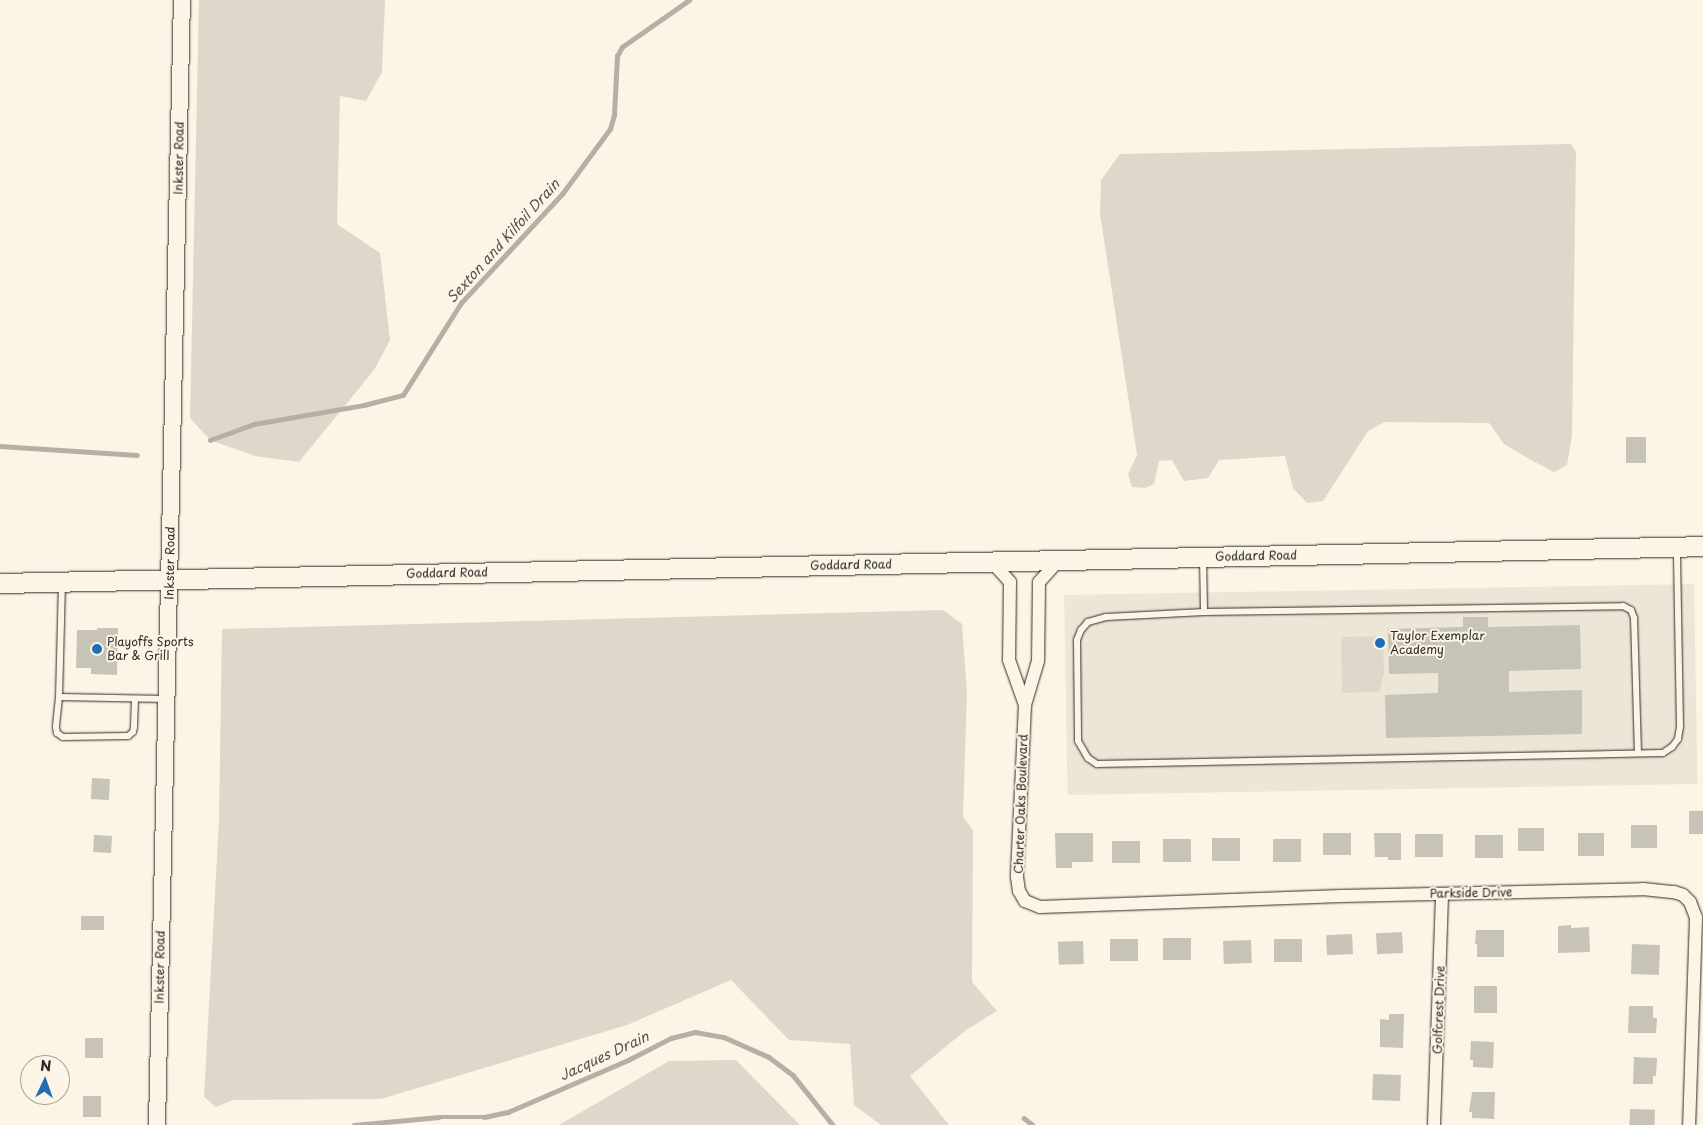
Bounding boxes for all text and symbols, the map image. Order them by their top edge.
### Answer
street label: Inkster Road [171,121,187,195]
water label: Sexton and Kilfoil Drain [443,176,563,306]
street label: Inkster Road [162,526,178,600]
street label: Goddard Road [1214,548,1298,564]
street label: Goddard Road [809,557,893,573]
street label: Goddard Road [405,565,489,581]
place label: Taylor Exemplar Academy [1390,629,1484,657]
place label: Playoffs Sports Bar & Grill [107,635,194,663]
marker: Taylor Exemplar Academy [1374,637,1386,649]
marker: Playoffs Sports Bar & Grill [91,643,103,655]
street label: Charter Oaks Boulevard [1011,734,1031,874]
street label: Parkside Drive [1429,885,1513,901]
street label: Inkster Road [152,930,168,1004]
street label: Golfcrest Drive [1430,966,1448,1054]
water label: Jacques Drain [556,1028,652,1084]
north arrow [20,1055,70,1105]
text: N [40,1055,52,1076]

